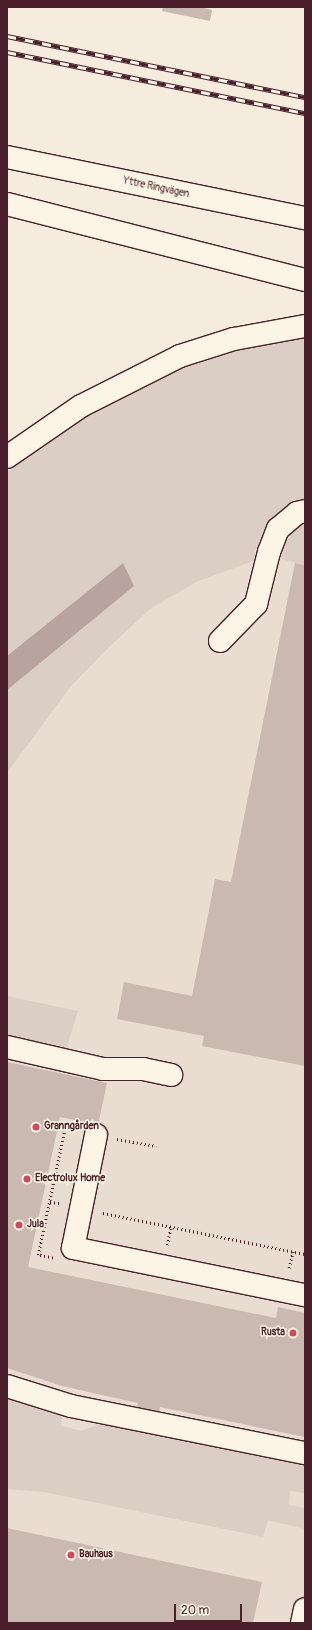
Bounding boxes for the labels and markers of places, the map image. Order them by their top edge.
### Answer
place label: Granngården [44,1121,99,1133]
marker: Granngården [31,1122,41,1132]
place label: Electrolux Home [35,1173,105,1185]
marker: Electrolux Home [22,1174,32,1184]
place label: Jula [27,1219,44,1231]
marker: Jula [14,1220,24,1230]
place label: Rusta [261,1327,285,1339]
marker: Rusta [288,1328,298,1338]
place label: Bauhaus [79,1549,113,1561]
marker: Bauhaus [66,1550,76,1560]

